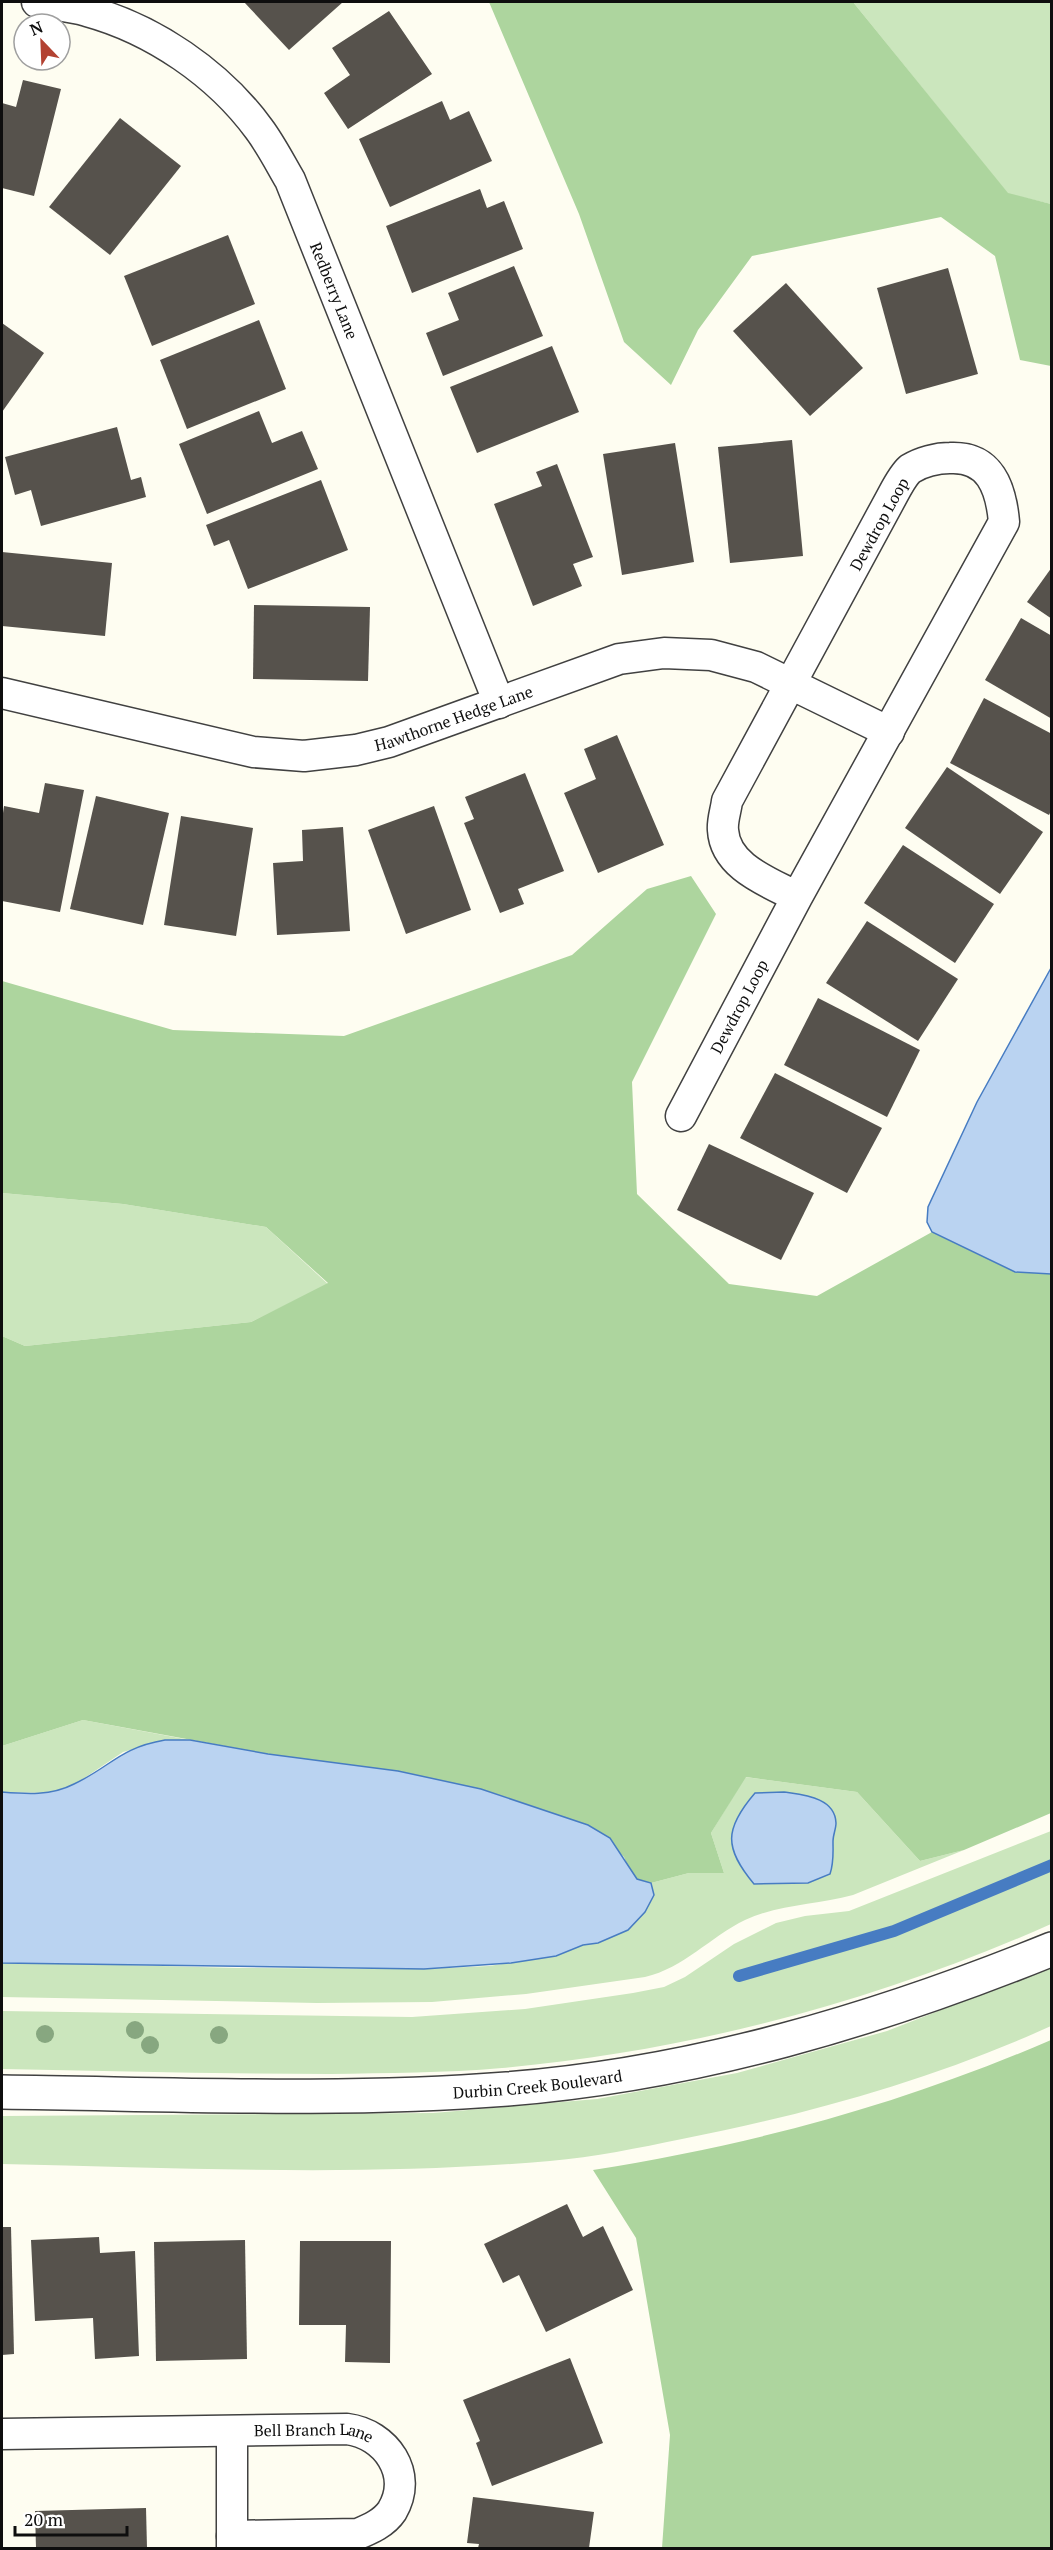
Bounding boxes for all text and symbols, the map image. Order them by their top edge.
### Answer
north arrow [12,12,72,72]
text: N [26,16,46,41]
street label: Redberry Lane [305,239,363,342]
street label: Dewdrop Loop [844,473,914,575]
street label: Hawthorne Hedge Lane [372,680,536,756]
street label: Dewdrop Loop [705,956,773,1057]
street label: Durbin Creek Boulevard [452,2064,624,2103]
street label: Bell Branch Lane [254,2418,378,2448]
scale bar [15,2499,128,2537]
text: 20 m [24,2507,64,2531]

